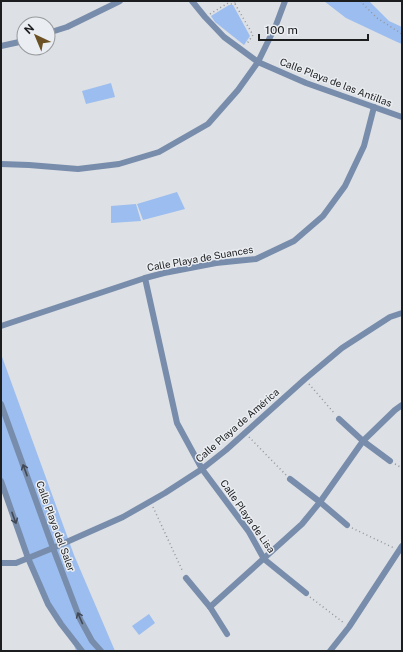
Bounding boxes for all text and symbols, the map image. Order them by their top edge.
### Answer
north arrow [16,16,56,56]
scale bar [259,16,368,42]
text: N [22,22,36,36]
text: 100 m [265,23,298,37]
street label: Calle Playa de las Antillas [278,55,394,109]
street label: Calle Playa de Suances [146,243,254,273]
street label: Calle Playa de América [193,386,281,464]
one-way arrow [20,465,28,477]
street label: Calle Playa de Lisa [218,477,278,555]
street label: Calle Playa del Saler [34,479,78,573]
one-way arrow [11,511,18,524]
one-way arrow [76,613,83,625]

